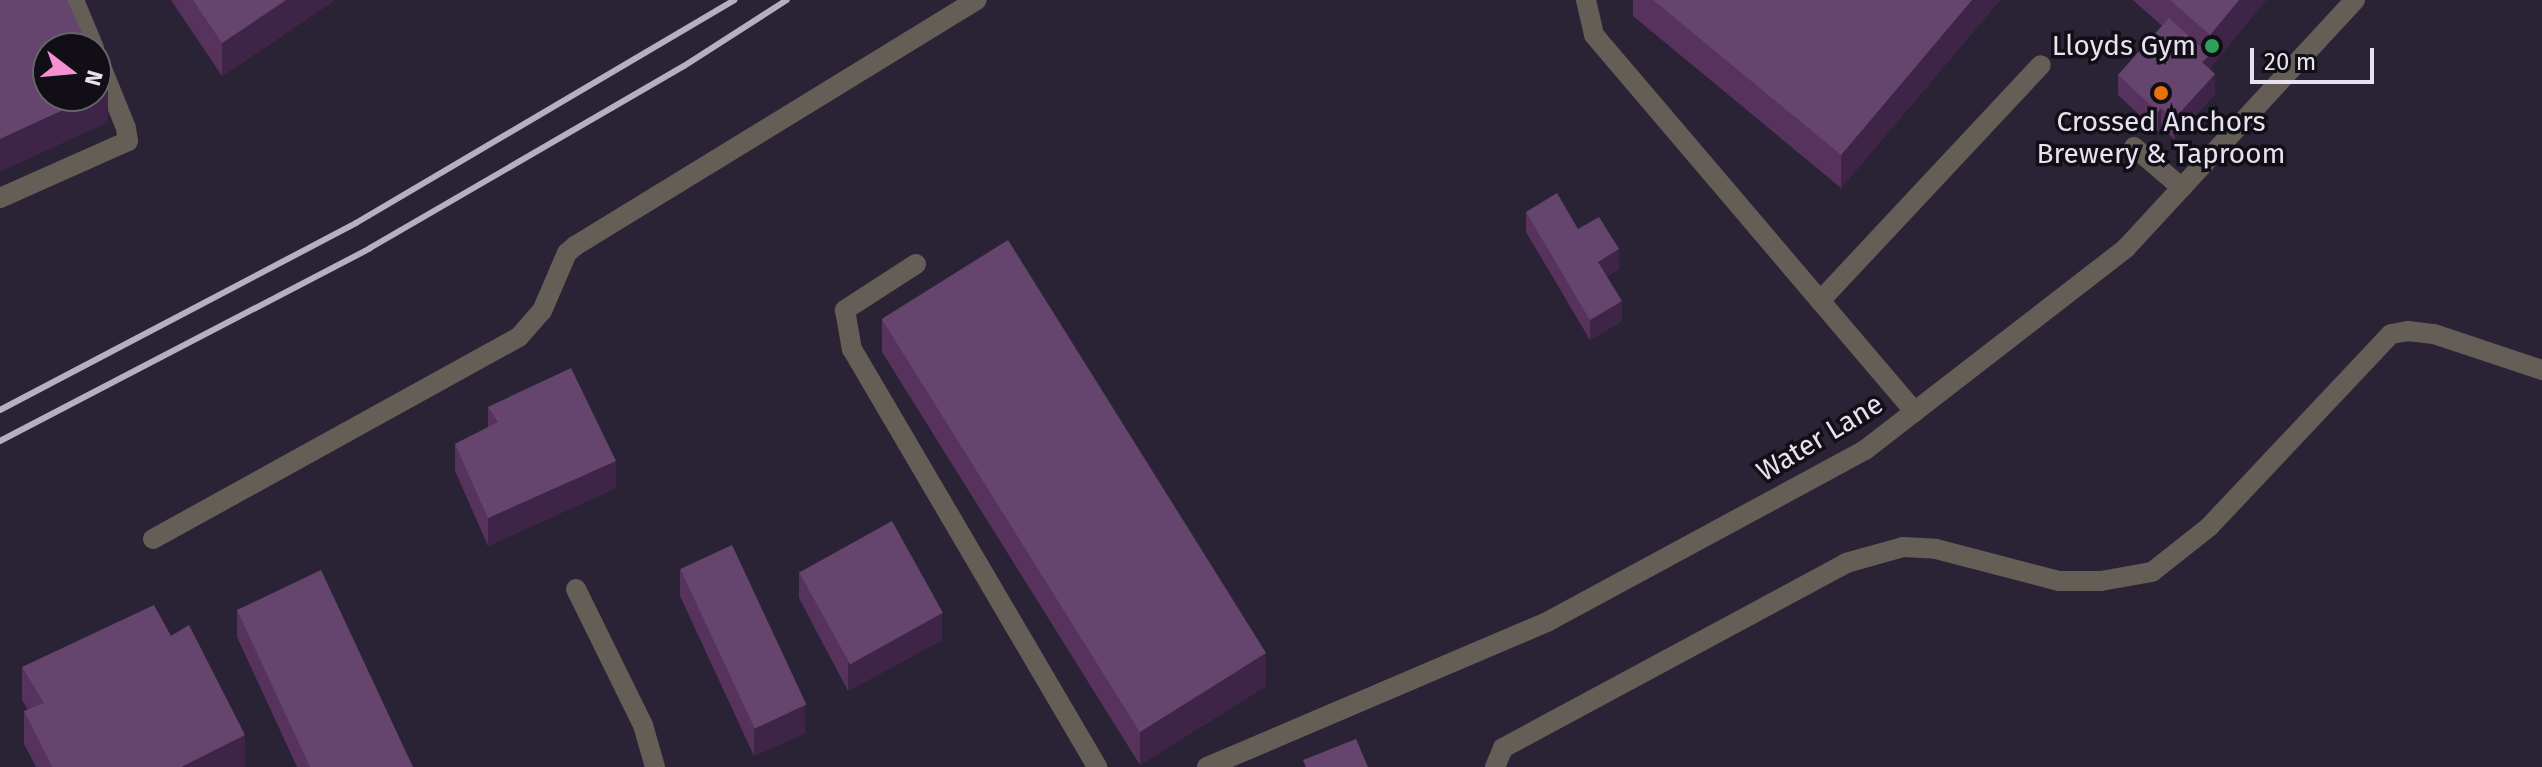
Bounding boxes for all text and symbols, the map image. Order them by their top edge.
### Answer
place label: Lloyds Gym [2052,29,2196,63]
north arrow [32,32,112,112]
scale bar [2254,32,2378,82]
marker: Lloyds Gym [2203,37,2221,55]
text: 20 m [2264,48,2316,76]
text: N [79,67,109,89]
marker: Crossed Anchors Brewery & Taproom [2152,84,2170,102]
place label: Crossed Anchors Brewery & Taproom [2036,105,2286,171]
street label: Water Lane [1751,387,1889,489]

